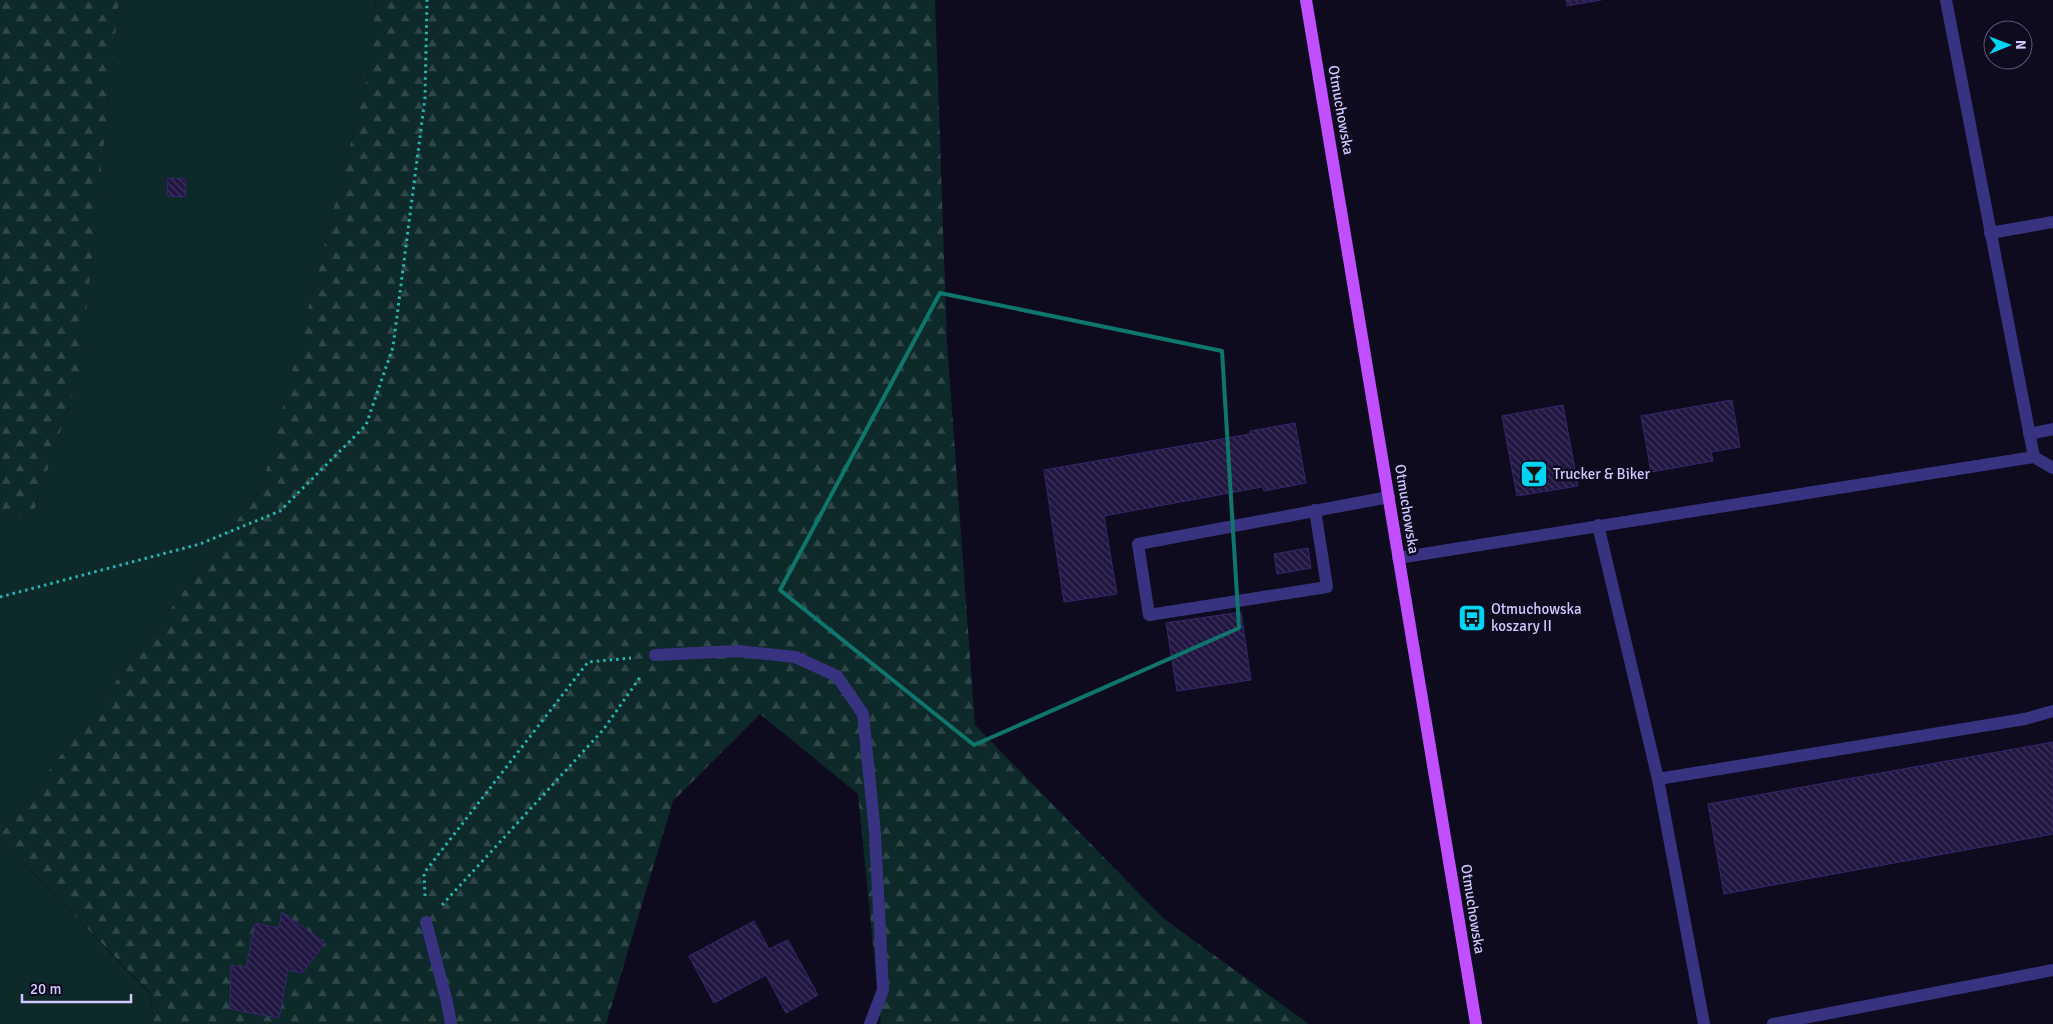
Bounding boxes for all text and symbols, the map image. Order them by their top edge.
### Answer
north arrow [1983,20,2033,70]
text: N [2012,40,2029,50]
street label: Otmuchowska [1324,64,1358,156]
bar icon: Trucker & Biker [1519,459,1549,489]
street label: Otmuchowska [1391,463,1423,555]
place label: Trucker & Biker [1553,465,1650,483]
place label: Otmuchowska koszary II [1491,600,1582,635]
bus stop icon: Otmuchowska koszary II [1457,603,1487,633]
street label: Otmuchowska [1457,863,1489,955]
scale bar [22,972,131,1004]
text: 20 m [30,980,61,998]

